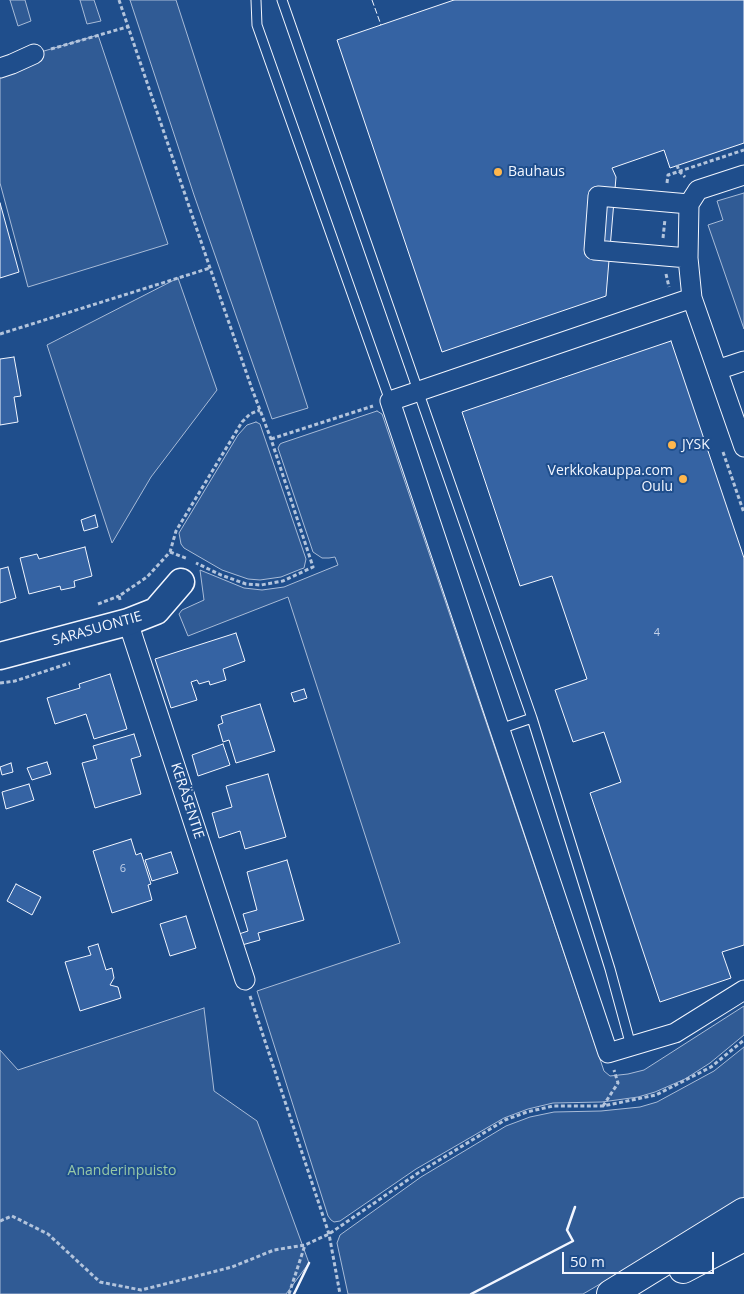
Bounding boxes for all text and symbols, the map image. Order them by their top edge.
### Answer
place label: Bauhaus [508,164,565,180]
marker: Bauhaus [492,166,504,178]
place label: JYSK [682,437,710,453]
marker: JYSK [666,439,678,451]
place label: Verkkokauppa.com Oulu [548,463,673,496]
marker: Verkkokauppa.com Oulu [677,473,689,485]
street label: SARASUONTIE [50,608,144,650]
house number: 4 [654,626,660,640]
street label: KERÄSENTIE [167,761,207,841]
house number: 6 [120,862,126,876]
park label: Ananderinpuisto [68,1163,176,1179]
scale bar [564,1242,716,1274]
text: 50 m [570,1251,605,1271]

